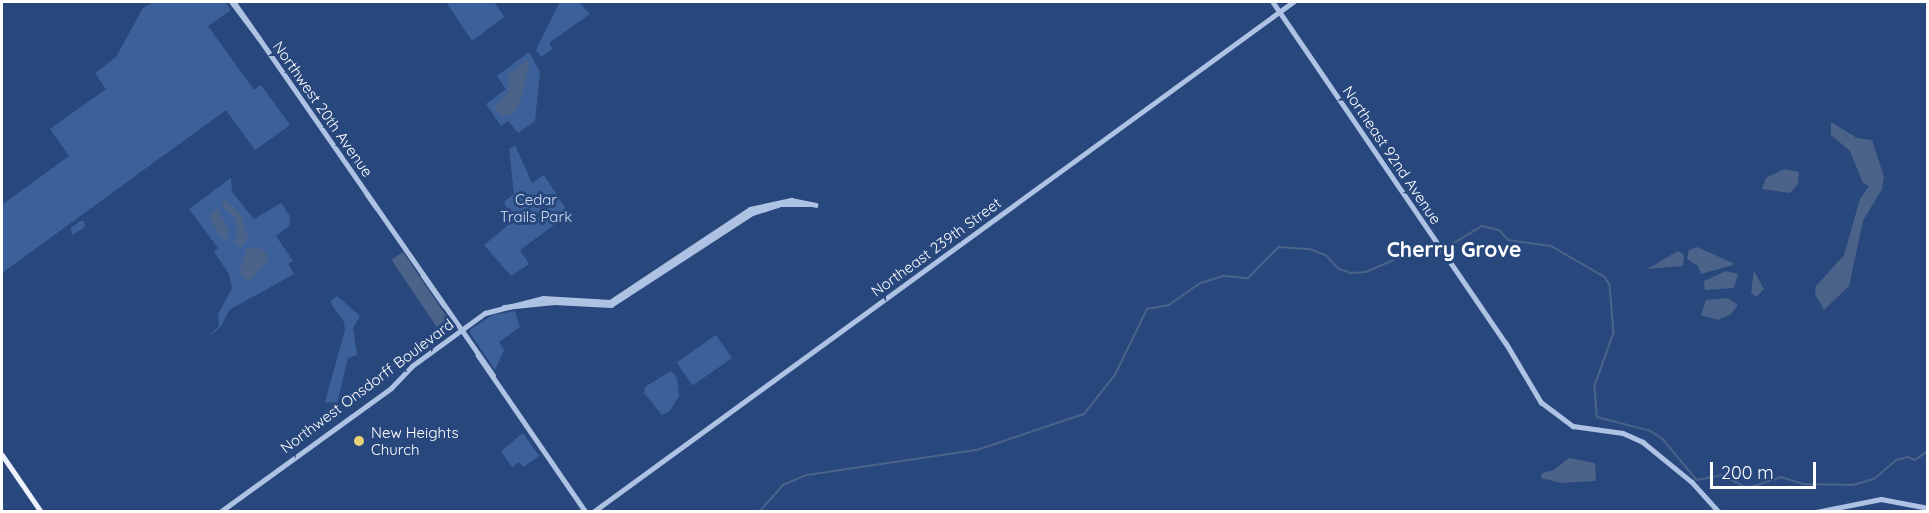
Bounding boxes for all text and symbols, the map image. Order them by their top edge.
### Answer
street label: Northwest 20th Avenue [269,38,377,180]
street label: Northeast 92nd Avenue [1339,82,1445,228]
park label: Cedar Trails Park [500,190,572,225]
street label: Northeast 239th Street [867,194,1005,300]
district label: Cherry Grove [1387,236,1521,262]
street label: Northwest Onsdorff Boulevard [277,315,457,457]
place label: New Heights Church [371,423,459,458]
marker: New Heights Church [352,434,366,448]
scale bar [1713,450,1820,488]
text: 200 m [1721,461,1774,484]

